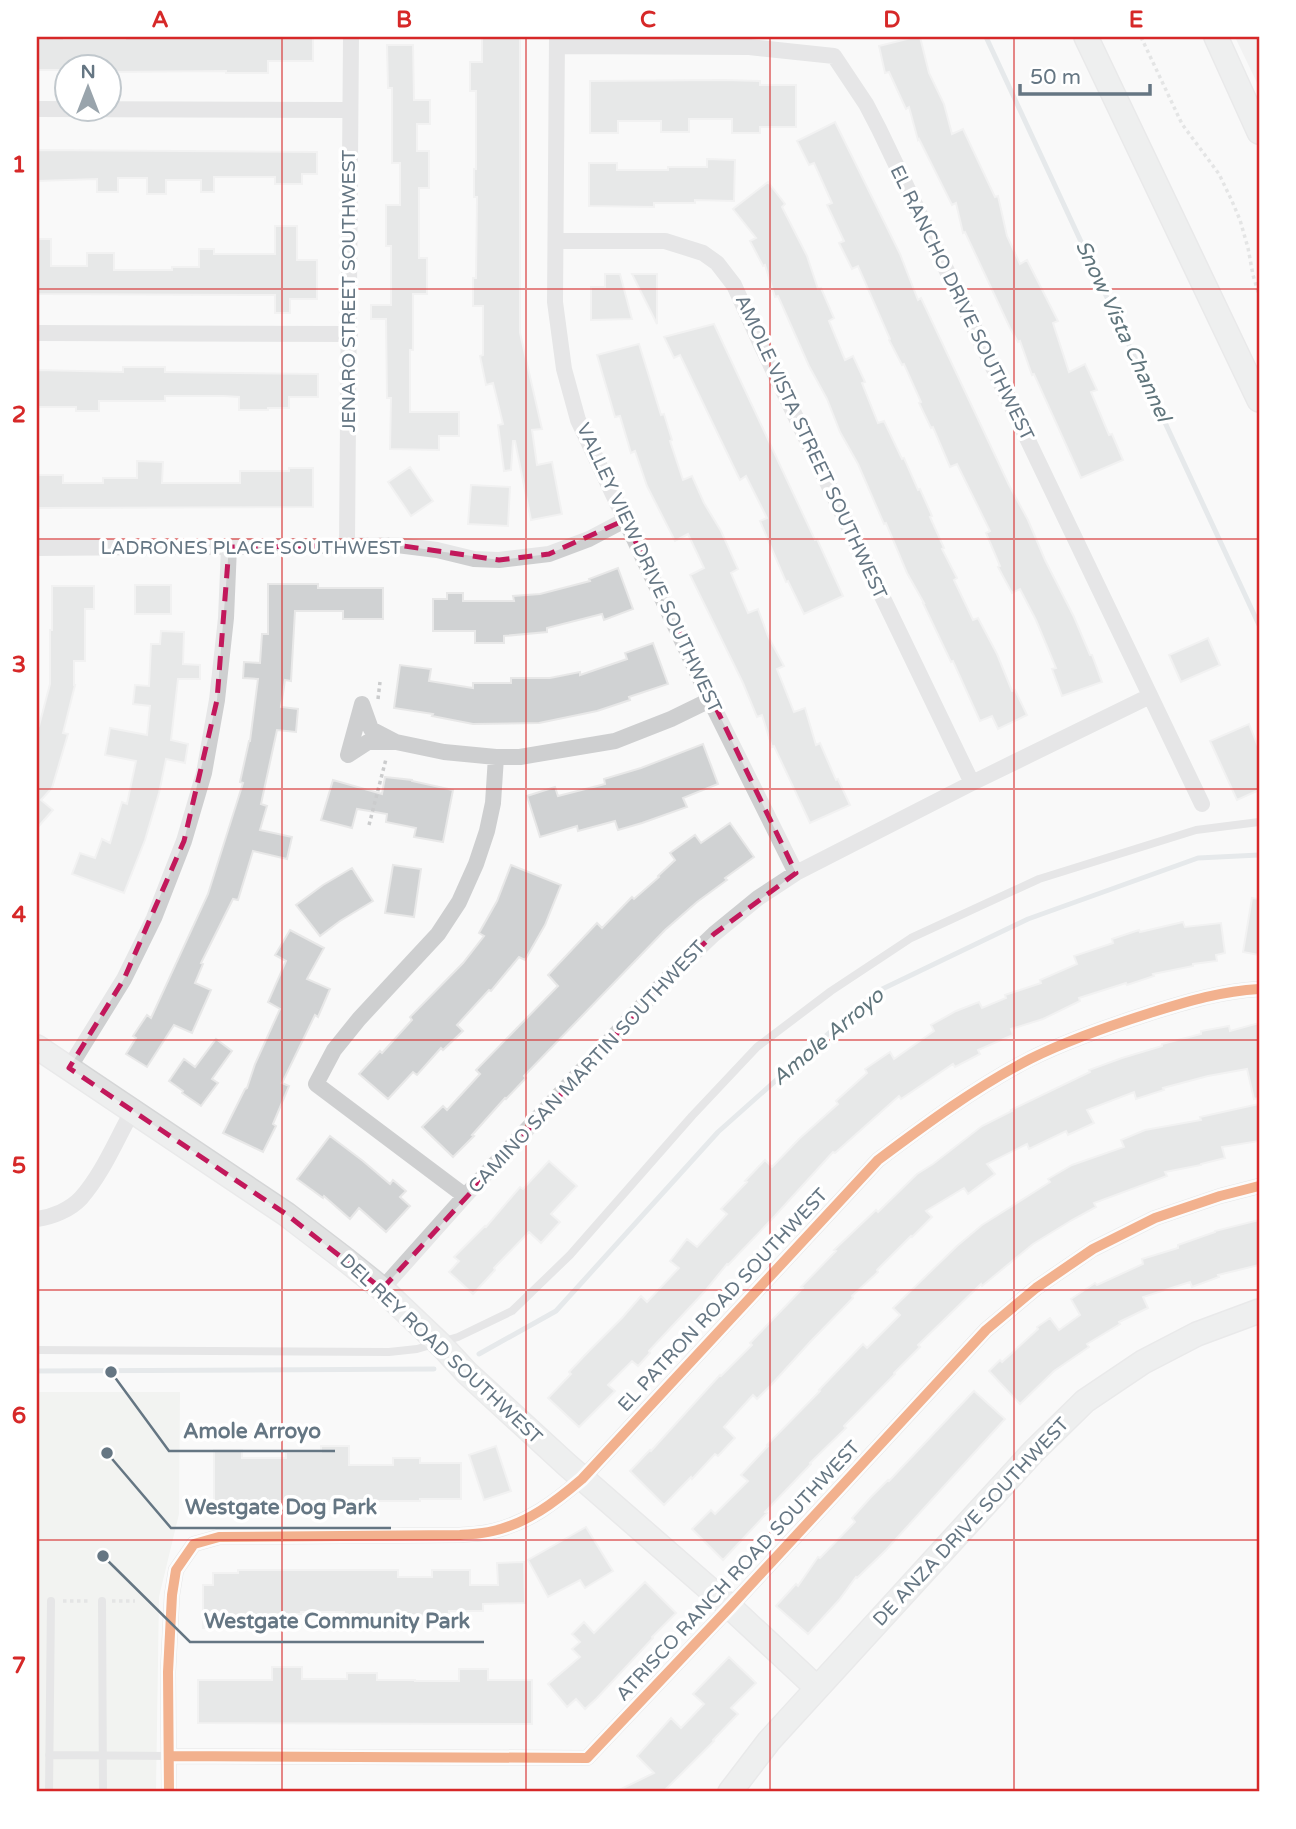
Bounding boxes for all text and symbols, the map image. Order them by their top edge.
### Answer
text: A [151,6,169,34]
text: B [396,6,412,34]
text: C [640,6,656,34]
text: D [883,6,901,34]
text: E [1129,6,1143,34]
north arrow [52,52,122,122]
scale bar [1020,52,1149,96]
text: N [80,61,96,83]
text: 50 m [1030,65,1081,90]
street label: JENARO STREET SOUTHWEST [338,149,360,432]
text: 1 [12,151,26,179]
street label: EL RANCHO DRIVE SOUTHWEST [886,162,1039,445]
water label: Snow Vista Channel [1070,236,1177,428]
street label: AMOLE VISTA STREET SOUTHWEST [731,291,892,603]
text: 2 [12,401,26,429]
street label: VALLEY VIEW DRIVE SOUTHWEST [572,420,726,717]
street label: LADRONES PLACE SOUTHWEST [101,537,402,559]
text: 3 [12,651,26,679]
text: 4 [12,901,27,929]
street label: CAMINO SAN MARTIN SOUTHWEST [464,936,710,1198]
water label: Amole Arroyo [767,982,890,1091]
text: 5 [12,1152,26,1180]
street label: EL PATRON ROAD SOUTHWEST [614,1184,833,1416]
street label: DEL REY ROAD SOUTHWEST [335,1249,547,1449]
text: 6 [12,1402,26,1430]
callout: Amole Arroyo [169,1409,335,1451]
street label: DE ANZA DRIVE SOUTHWEST [869,1413,1074,1631]
text: Amole Arroyo [183,1419,321,1444]
street label: ATRISCO RANCH ROAD SOUTHWEST [612,1436,865,1705]
callout: Westgate Dog Park [171,1486,391,1528]
text: Westgate Dog Park [185,1495,377,1520]
callout: Westgate Community Park [190,1600,484,1642]
text: Westgate Community Park [204,1609,470,1634]
text: 7 [12,1652,26,1680]

